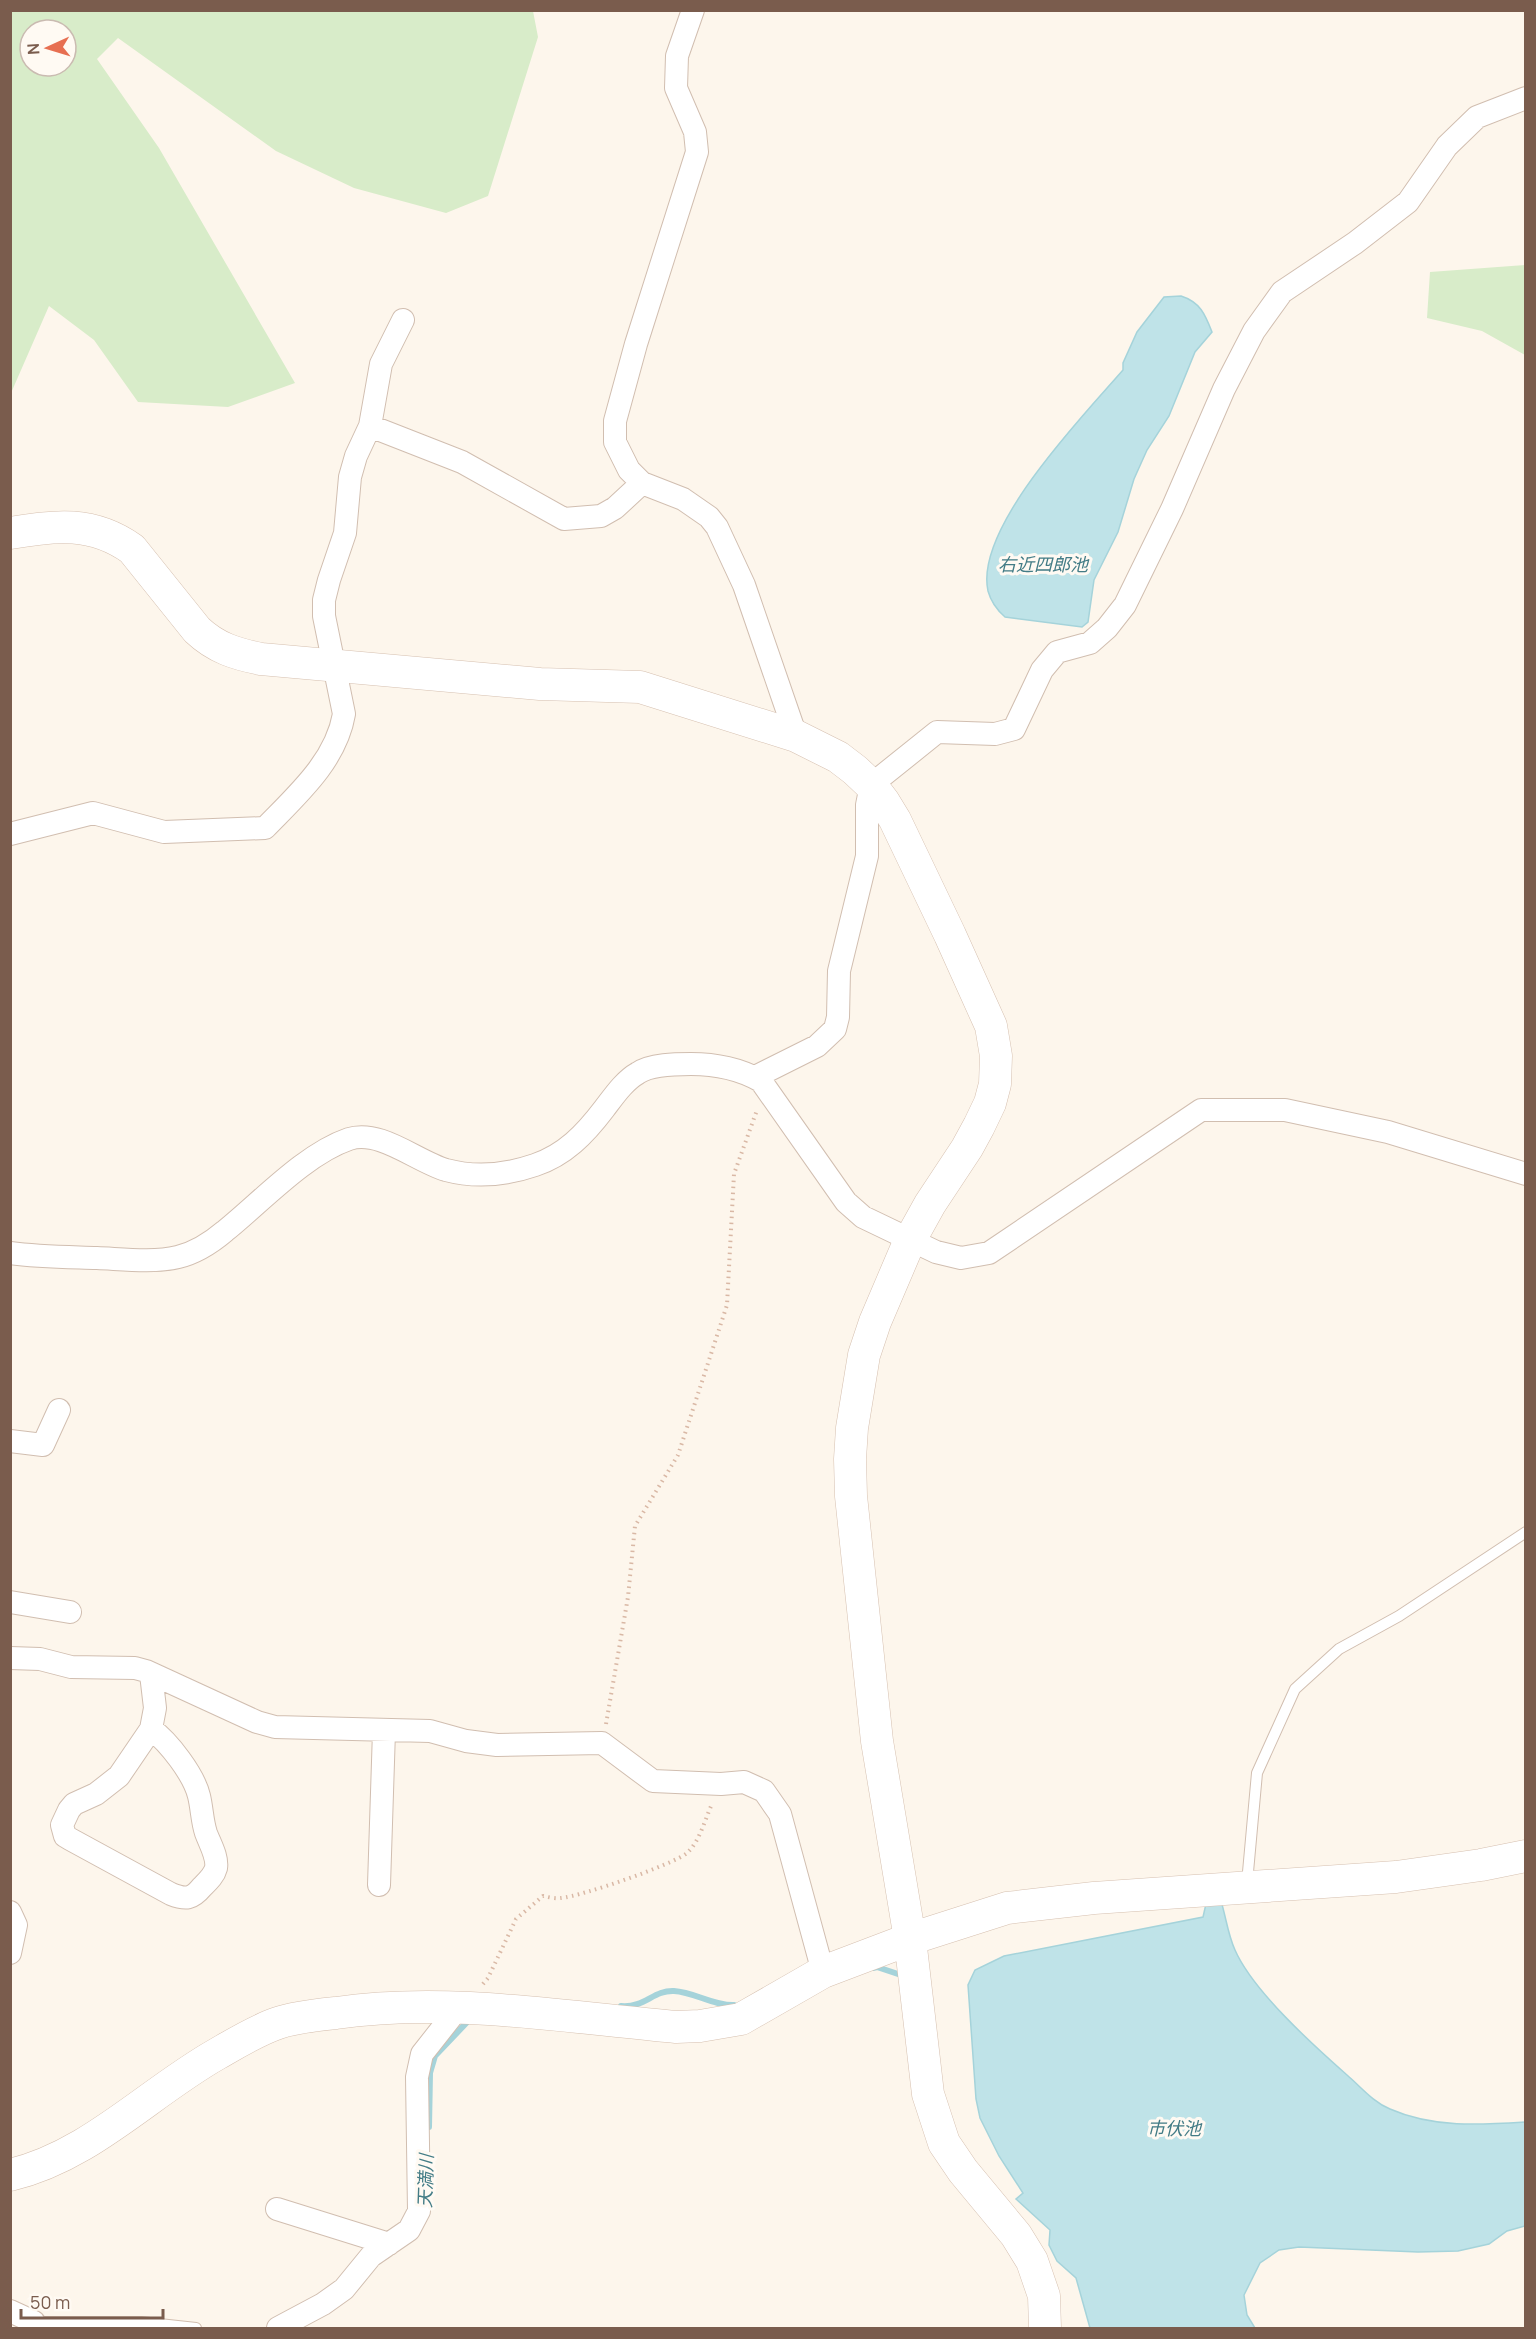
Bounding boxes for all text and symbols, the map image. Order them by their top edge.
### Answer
north arrow [18,18,78,78]
text: N [22,43,44,56]
water label: 右近四郎池 [998,552,1090,576]
water label: 市伏池 [1147,2116,1203,2140]
water label: 天満川 [412,2152,438,2208]
scale bar [21,2282,164,2320]
text: 50 m [30,2290,70,2314]

